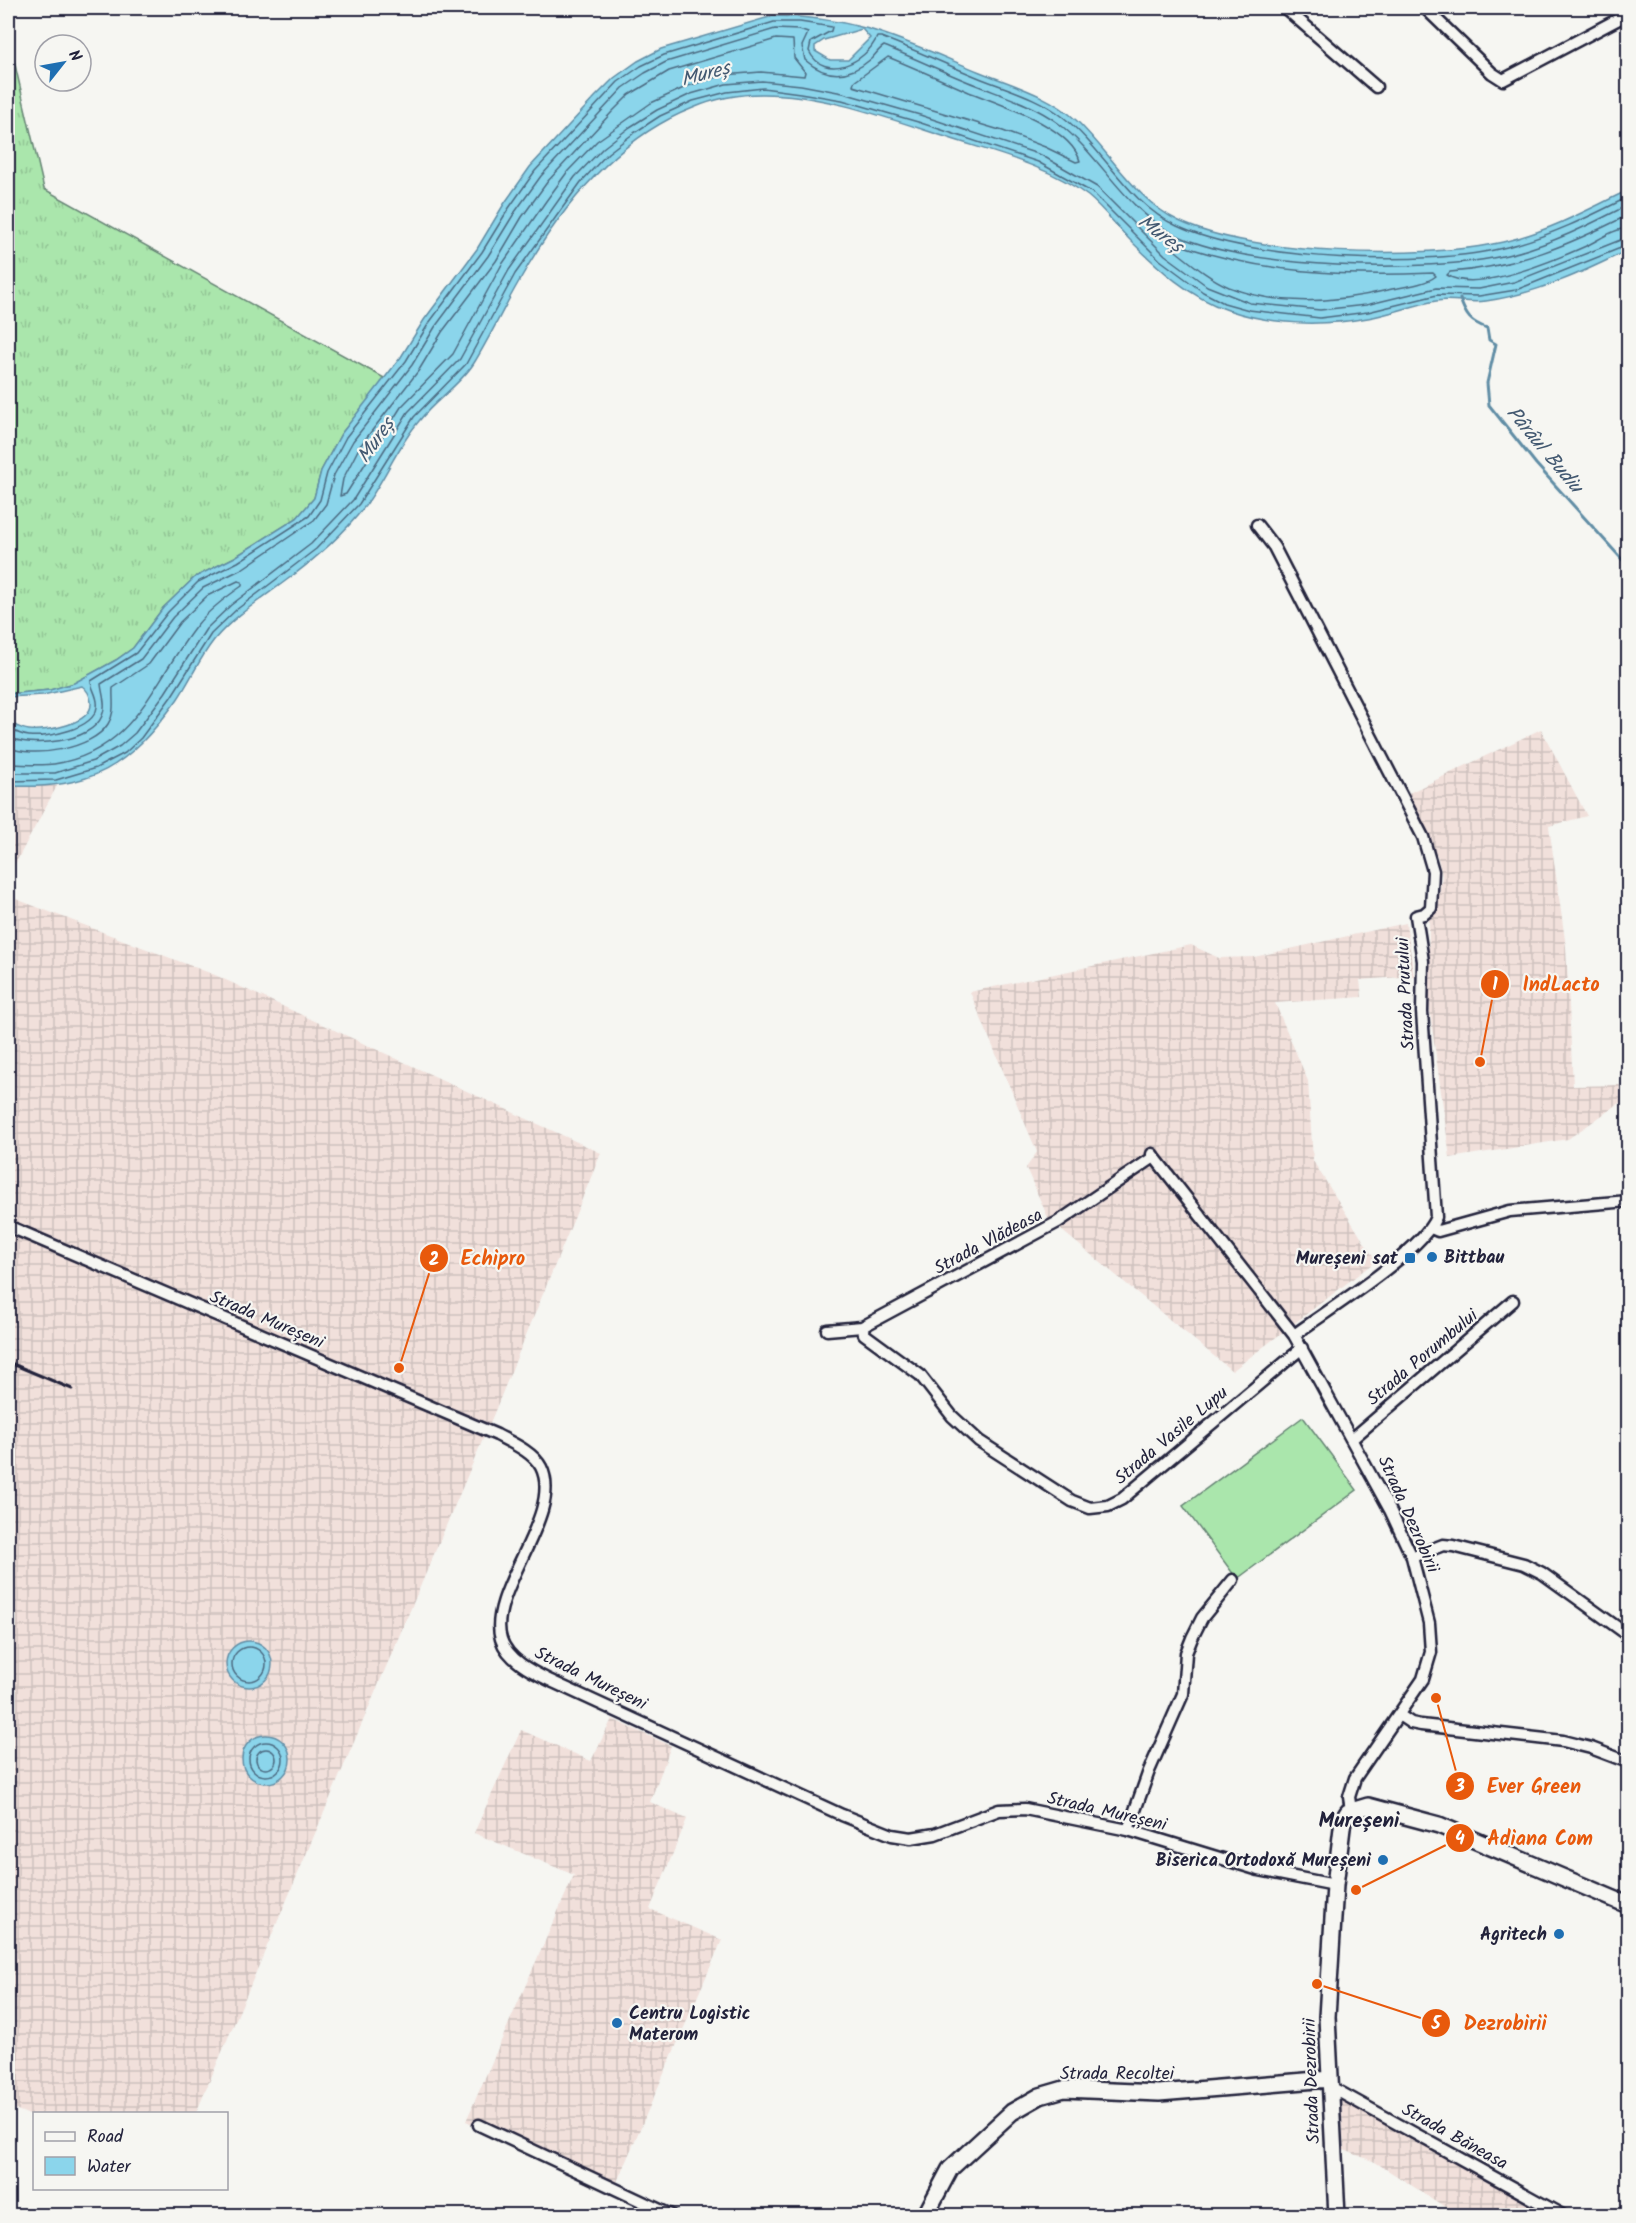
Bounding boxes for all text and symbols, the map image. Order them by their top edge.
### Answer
north arrow [33,33,93,93]
text: N [61,45,88,67]
water label: Mureș [677,52,736,97]
water label: Mureș [1130,207,1191,264]
water label: Pârâul Budiu [1497,400,1591,503]
water label: Mureș [349,410,405,471]
street label: Strada Prutului [1389,936,1424,1051]
callout: IndLacto [1480,965,1611,1003]
text: IndLacto [1522,970,1600,1002]
text: 1 [1492,971,1498,1000]
street label: Strada Vlădeasa [929,1201,1048,1283]
callout: Echipro [419,1239,537,1277]
text: Echipro [461,1244,525,1276]
place label: Bittbau [1444,1244,1505,1273]
place label: Mureșeni sat [1296,1245,1399,1274]
text: 2 [429,1246,439,1275]
marker: Bittbau [1425,1250,1439,1264]
marker: Mureșeni sat [1403,1251,1417,1265]
street label: Strada Mureșeni [205,1283,329,1358]
street label: Strada Porumbului [1361,1302,1486,1414]
street label: Strada Vasile Lupu [1109,1380,1236,1493]
street label: Strada Dezrobirii [1369,1451,1447,1579]
street label: Strada Mureșeni [529,1640,652,1719]
callout: Ever Green [1445,1767,1593,1805]
text: Ever Green [1487,1772,1581,1804]
text: 3 [1454,1773,1465,1802]
street label: Strada Mureșeni [1044,1785,1170,1840]
district label: Mureșeni [1318,1805,1400,1838]
callout: Adiana Com [1445,1819,1605,1857]
text: Adiana Com [1487,1824,1593,1856]
text: 4 [1455,1825,1465,1854]
place label: Biserica Ortodoxă Mureșeni [1156,1847,1371,1876]
marker: Biserica Ortodoxă Mureșeni [1376,1853,1390,1867]
place label: Agritech [1480,1921,1547,1950]
marker: Agritech [1552,1927,1566,1941]
place label: Centru Logistic Materom [629,2000,751,2050]
callout: Dezrobirii [1421,2004,1559,2042]
text: Dezrobirii [1463,2009,1547,2041]
text: 5 [1430,2010,1442,2039]
marker: Centru Logistic Materom [610,2016,624,2030]
street label: Strada Dezrobirii [1296,2017,1329,2144]
street label: Strada Recoltei [1060,2060,1175,2089]
street label: Strada Băneasa [1396,2096,1513,2179]
legend [33,2112,228,2190]
text: Road [87,2123,124,2152]
text: Water [87,2153,132,2182]

